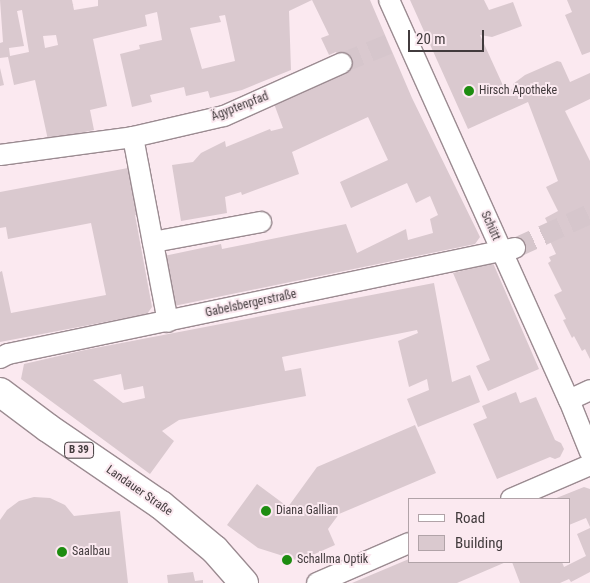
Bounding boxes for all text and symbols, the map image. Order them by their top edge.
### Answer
scale bar [410,20,486,52]
text: 20 m [416,30,446,48]
place label: Hirsch Apotheke [479,84,557,98]
marker: Hirsch Apotheke [463,85,475,97]
street label: Ägyptenpfad [209,89,271,125]
street label: Schütt [477,209,503,243]
street label: Gabelsbergerstraße [204,287,298,321]
road number: B 39 [64,442,94,458]
street label: Landauer Straße [103,463,175,519]
legend [408,498,570,563]
place label: Diana Gallian [276,504,338,518]
marker: Diana Gallian [260,505,272,517]
text: Road [455,509,485,527]
text: Building [455,534,503,552]
place label: Saalbau [72,545,110,559]
marker: Saalbau [56,546,68,558]
place label: Schallma Optik [297,553,368,567]
marker: Schallma Optik [281,554,293,566]

